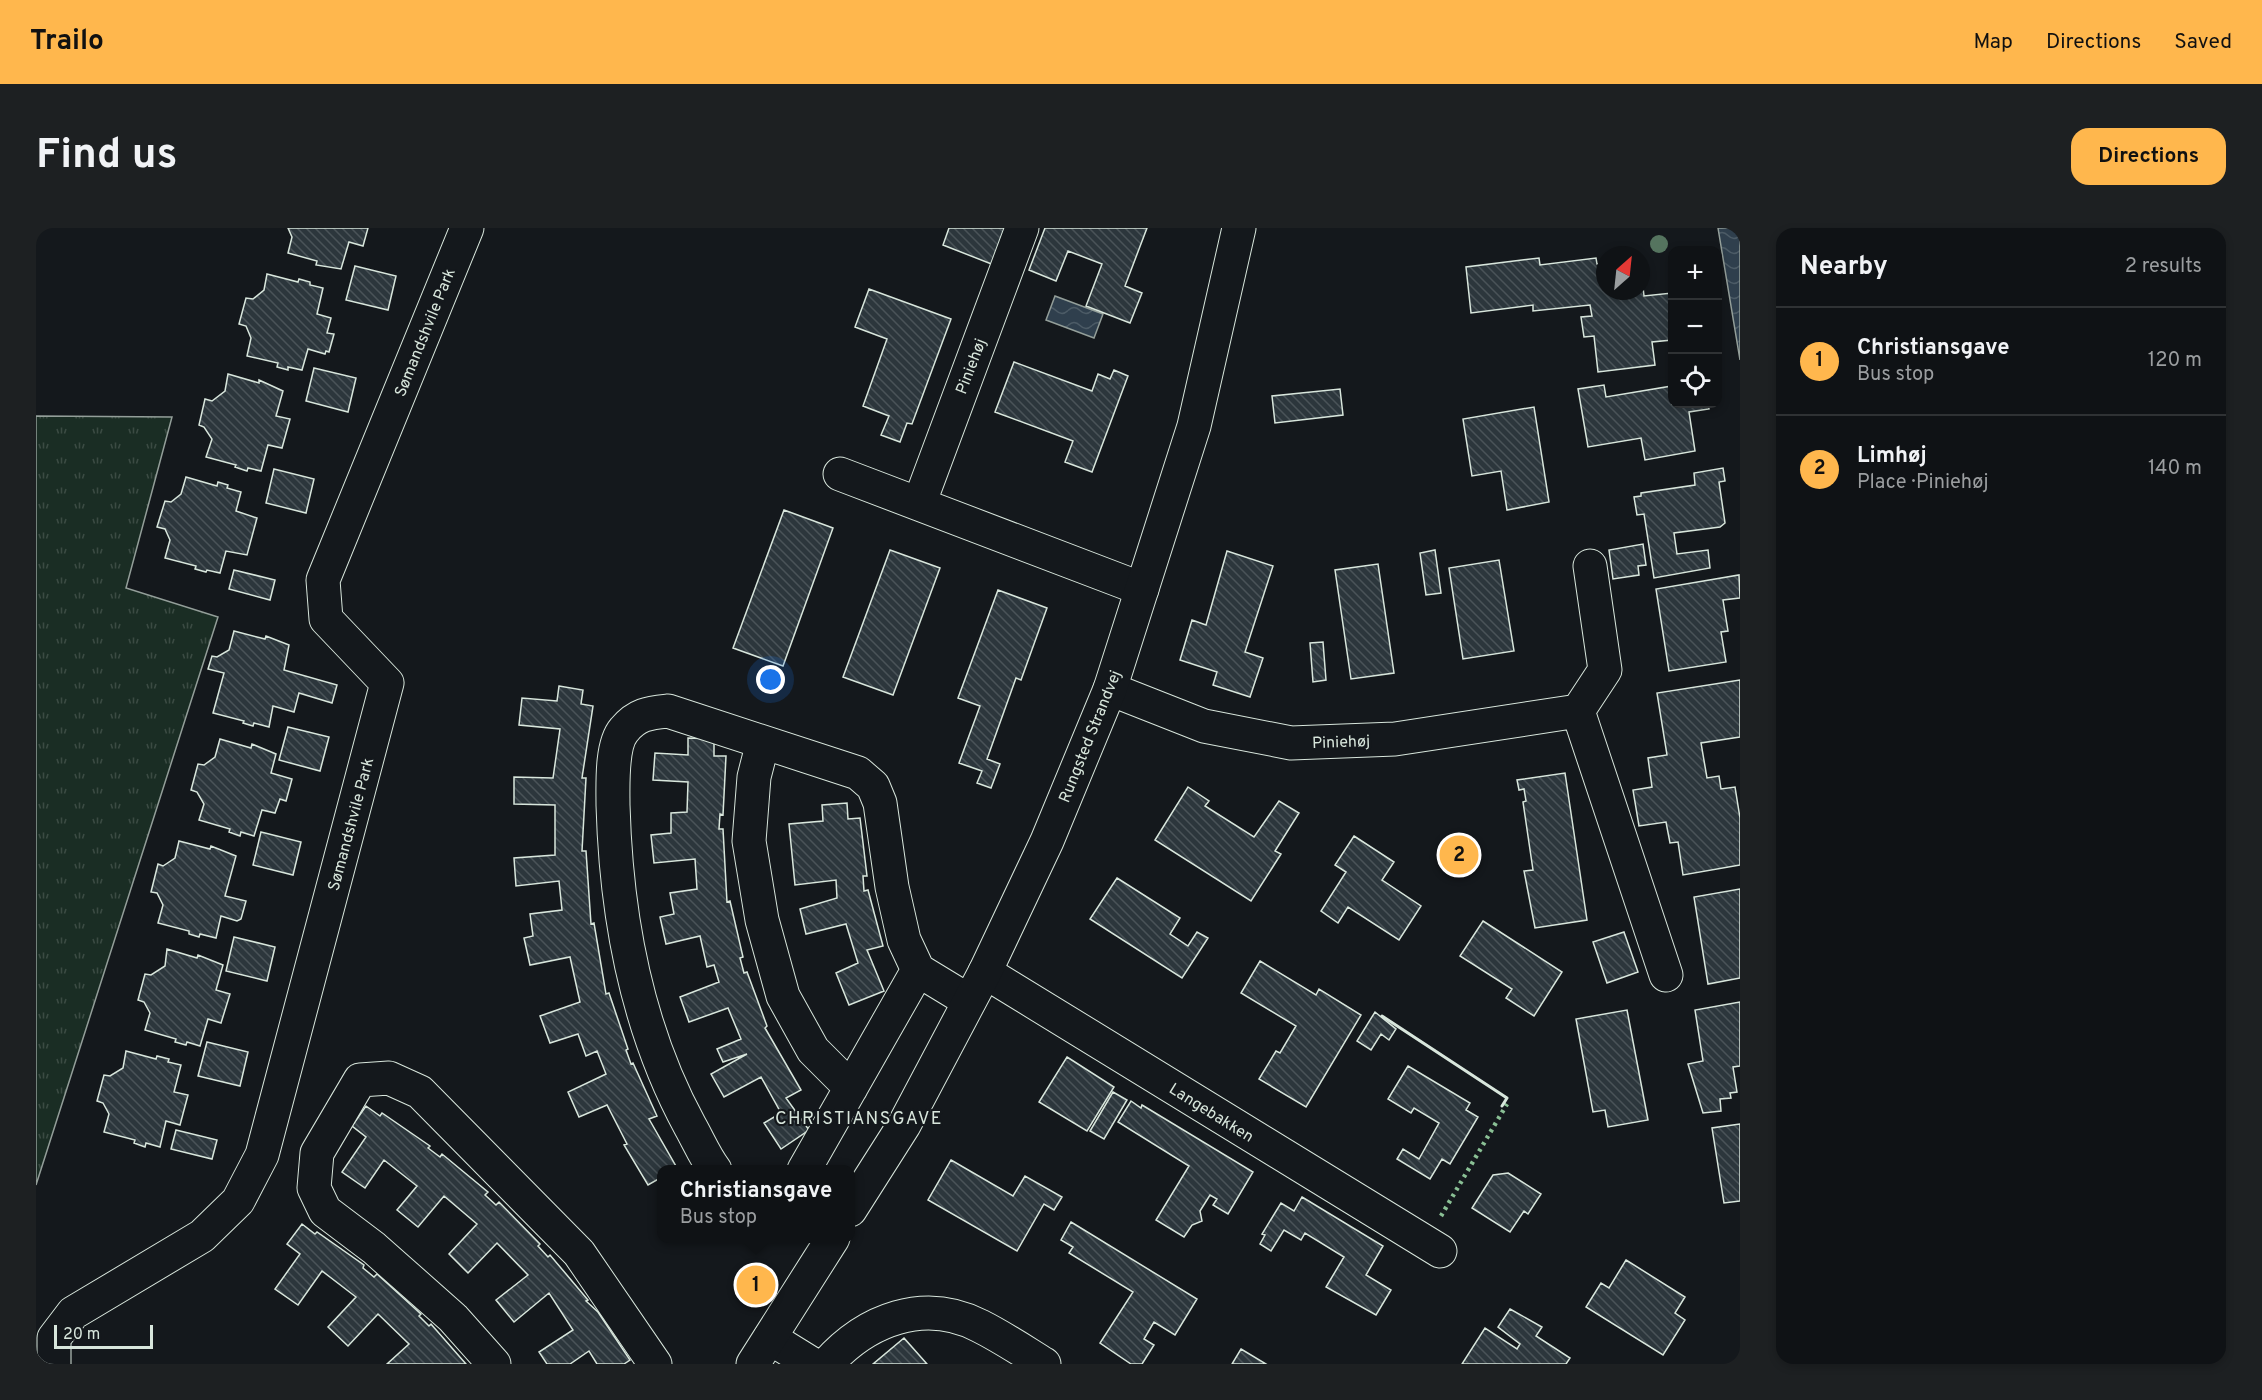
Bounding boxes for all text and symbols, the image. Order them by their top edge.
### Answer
text: Trailo [30,24,104,60]
text: Map [1973,29,2013,56]
text: Directions [2046,29,2141,56]
text: Saved [2174,29,2232,56]
button: Directions [2071,128,2226,185]
text: Find us [36,130,177,183]
north arrow [1596,246,1650,300]
map controls [1668,246,1722,408]
button: + [1668,246,1722,300]
text: Nearby [1800,251,1888,284]
text: 2 results [2125,254,2202,280]
street label: Sømandshvile Park [391,266,461,400]
button: − [1668,300,1722,354]
text: Christiansgave [1857,335,2010,362]
street label: Piniehøj [952,336,992,397]
text: 1 [1816,348,1824,374]
text: 120 m [2148,348,2202,374]
button: locate [1668,354,1722,408]
text: Bus stop [1857,362,1934,388]
text: Limhøj [1857,443,1927,470]
text: 2 [1813,456,1826,482]
text: 140 m [2148,456,2202,482]
text: Place · Piniehøj [1857,470,1989,496]
your location [756,665,785,694]
street label: Rungsted Strandvej [1055,668,1127,806]
street label: Piniehøj [1312,732,1370,754]
street label: Sømandshvile Park [325,756,379,893]
pin: 2 [1440,832,1478,878]
street label: Langebakken [1165,1080,1257,1148]
district label: CHRISTIANSGAVE [775,1108,943,1131]
popup [657,1165,855,1243]
text: Christiansgave [680,1178,832,1205]
text: Bus stop [680,1205,757,1231]
pin: 1 [736,1262,776,1308]
scale bar [54,1322,153,1350]
text: 20 m [63,1325,100,1345]

